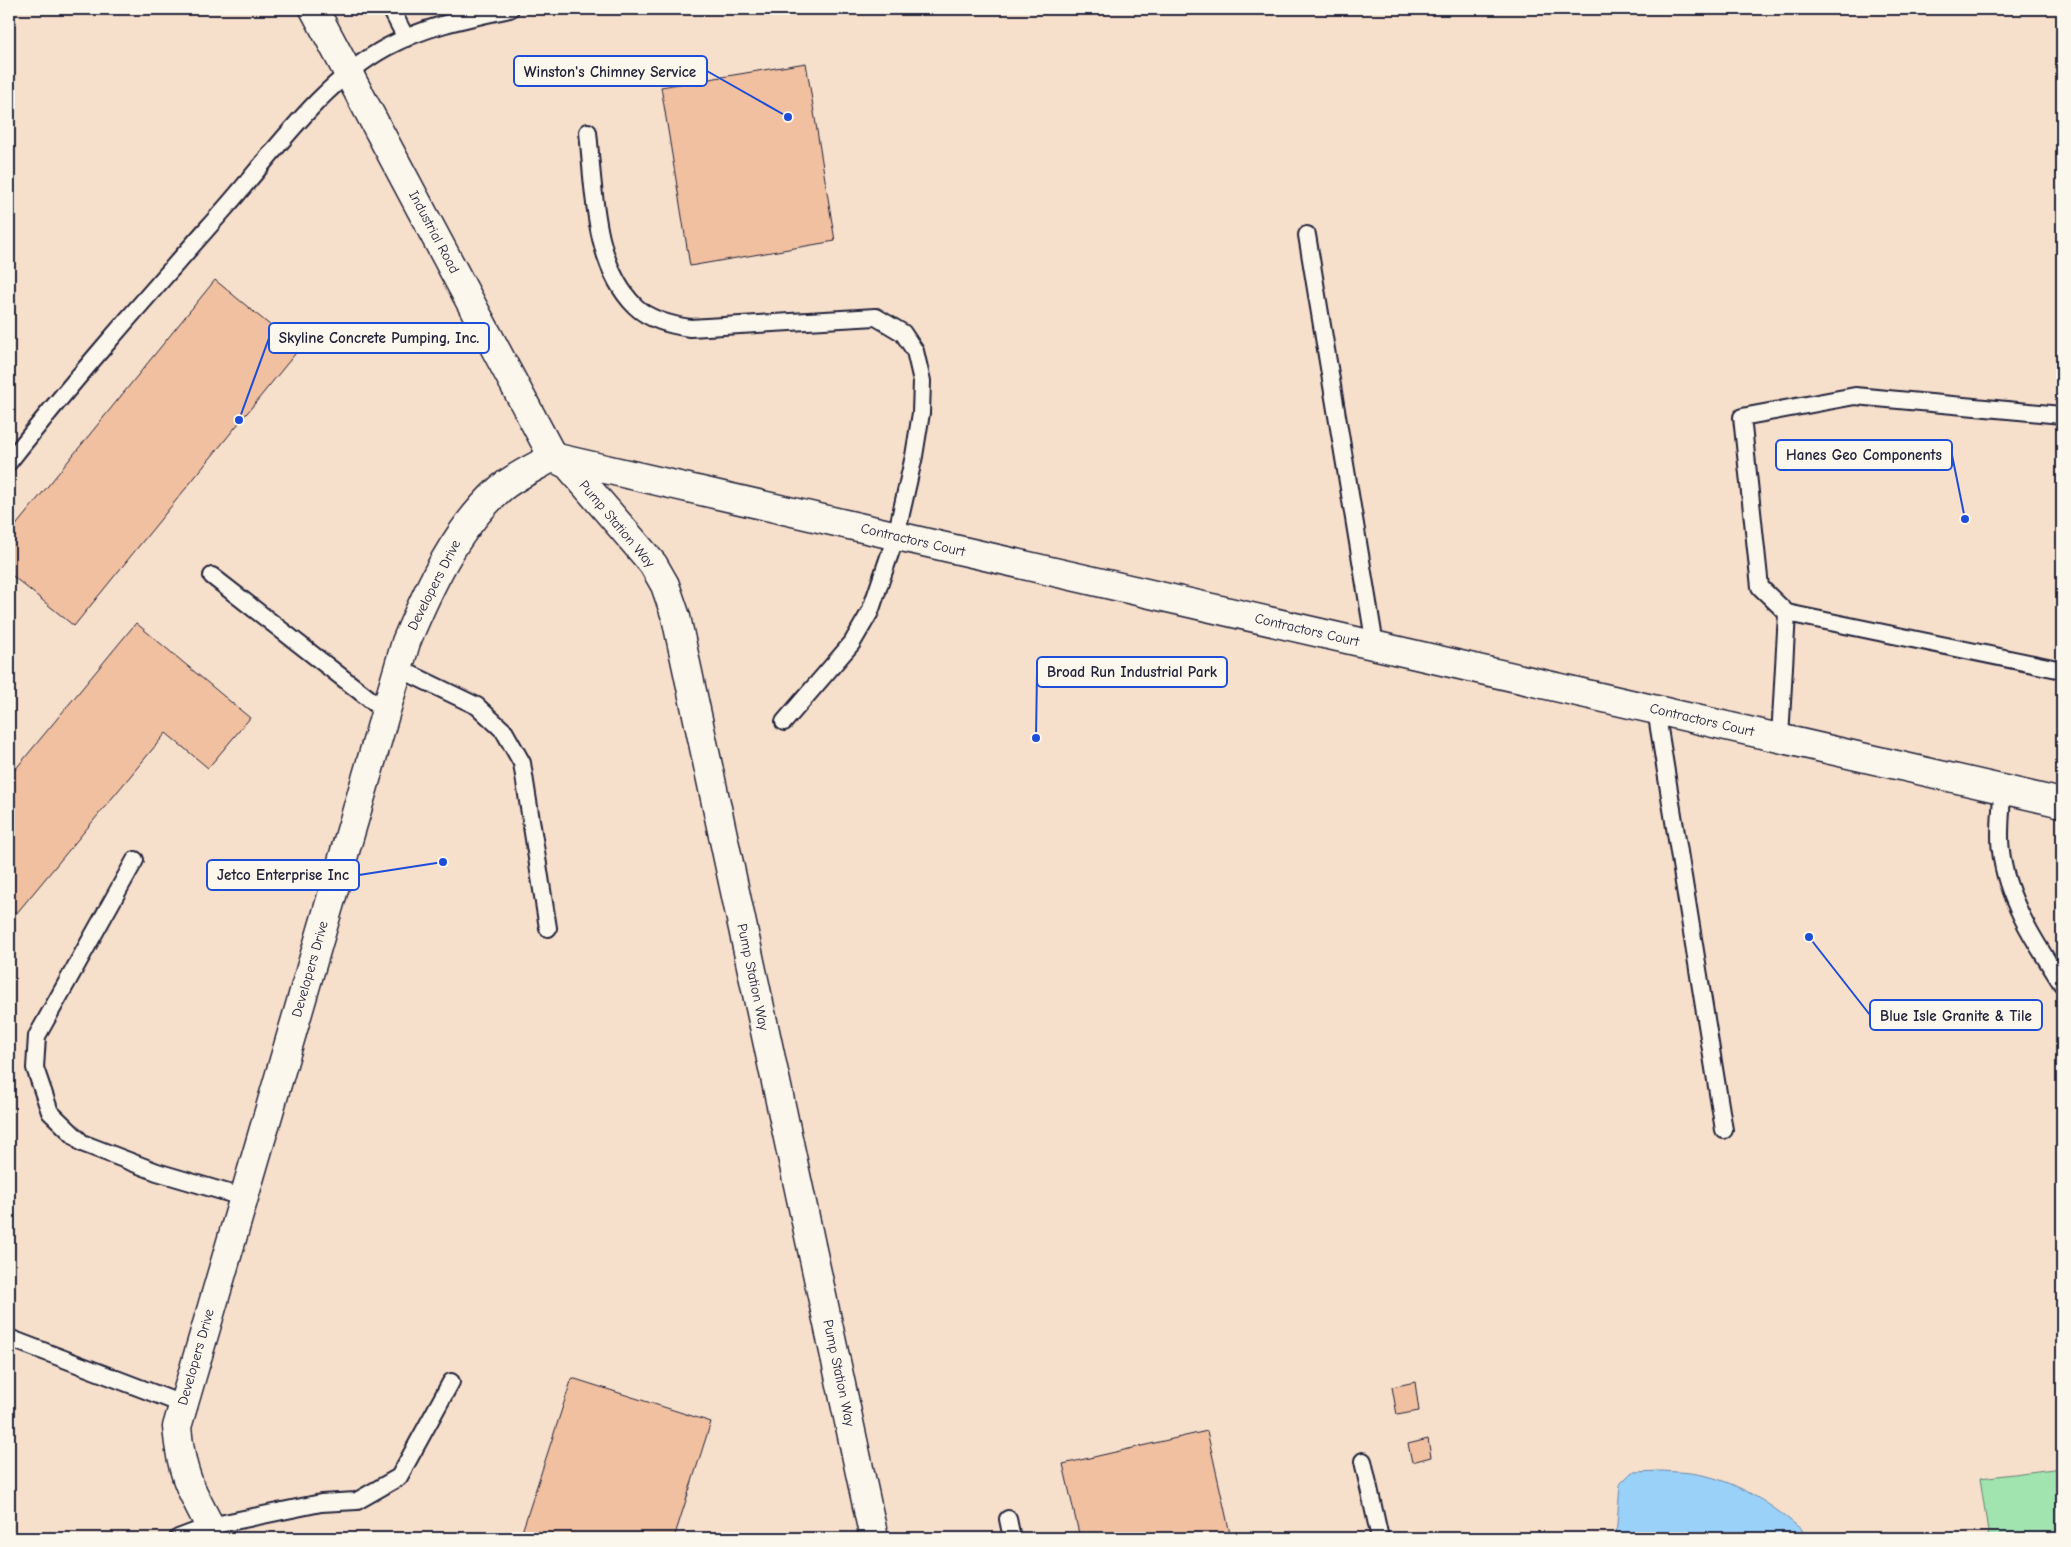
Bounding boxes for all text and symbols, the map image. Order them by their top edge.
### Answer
callout: Winston's Chimney Service [514,56,707,86]
text: Winston's Chimney Service [524,63,696,81]
street label: Industrial Road [405,188,463,276]
callout: Skyline Concrete Pumping, Inc. [269,323,489,353]
text: Skyline Concrete Pumping, Inc. [279,329,480,347]
callout: Hanes Geo Components [1776,440,1952,470]
text: Hanes Geo Components [1786,446,1942,464]
street label: Pump Station Way [575,477,659,572]
street label: Contractors Court [859,520,968,561]
street label: Developers Drive [404,537,464,633]
street label: Contractors Court [1253,610,1362,651]
callout: Broad Run Industrial Park [1037,657,1227,687]
text: Broad Run Industrial Park [1047,663,1218,681]
street label: Contractors Court [1648,700,1757,741]
callout: Jetco Enterprise Inc [207,860,359,890]
text: Jetco Enterprise Inc [217,866,349,884]
street label: Developers Drive [288,919,332,1019]
street label: Pump Station Way [733,922,773,1033]
callout: Blue Isle Granite & Tile [1870,1000,2042,1030]
text: Blue Isle Granite & Tile [1880,1007,2032,1025]
street label: Developers Drive [174,1307,218,1407]
street label: Pump Station Way [819,1318,859,1429]

